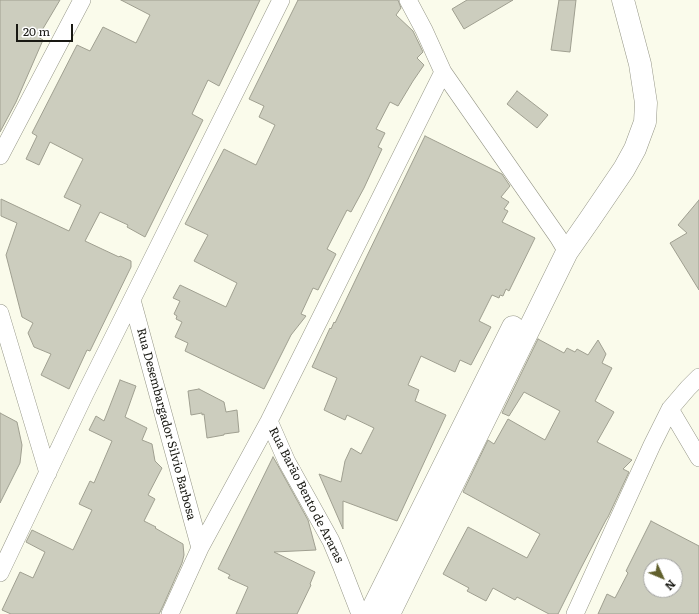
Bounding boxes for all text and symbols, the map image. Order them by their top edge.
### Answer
scale bar [18,16,75,42]
text: 20 m [23,22,50,40]
street label: Rua Desembargador Silvio Barbosa [133,326,199,522]
street label: Rua Barão Bento de Araras [266,425,346,565]
north arrow [643,558,683,598]
text: N [662,577,680,595]

